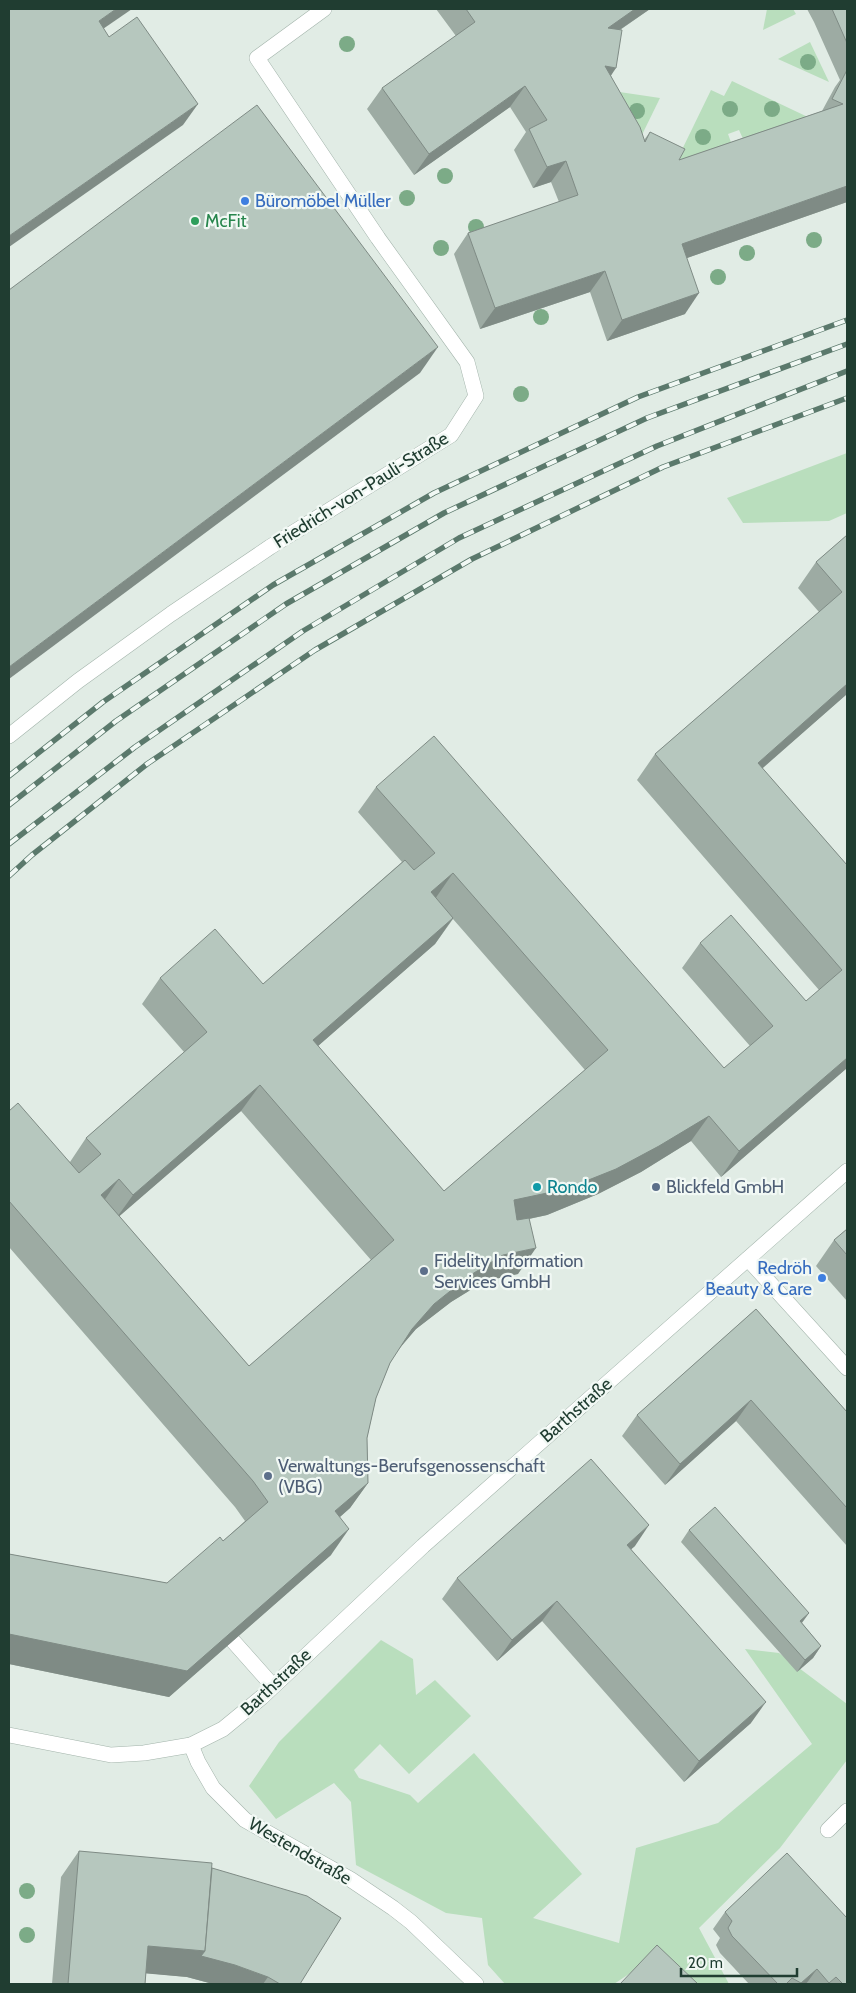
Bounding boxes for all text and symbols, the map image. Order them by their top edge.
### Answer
place label: Büromöbel Müller [255,190,391,212]
marker: Büromöbel Müller [239,195,251,207]
place label: McFit [205,210,247,232]
marker: McFit [189,215,201,227]
street label: Friedrich-von-Pauli-Straße [269,427,453,553]
place label: Rondo [547,1176,597,1198]
place label: Blickfeld GmbH [666,1176,784,1198]
marker: Rondo [531,1181,543,1193]
marker: Blickfeld GmbH [650,1181,662,1193]
place label: Fidelity Information Services GmbH [434,1250,583,1293]
place label: Redröh Beauty & Care [705,1257,812,1300]
marker: Fidelity Information Services GmbH [418,1265,430,1277]
marker: Redröh Beauty & Care [816,1272,828,1284]
street label: Barthstraße [536,1373,616,1447]
place label: Verwaltungs-Berufsgenossenschaft (VBG) [278,1455,545,1498]
marker: Verwaltungs-Berufsgenossenschaft (VBG) [262,1470,274,1482]
street label: Barthstraße [236,1644,316,1720]
street label: Westendstraße [244,1813,356,1889]
scale bar [681,1946,797,1978]
text: 20 m [688,1954,723,1972]

